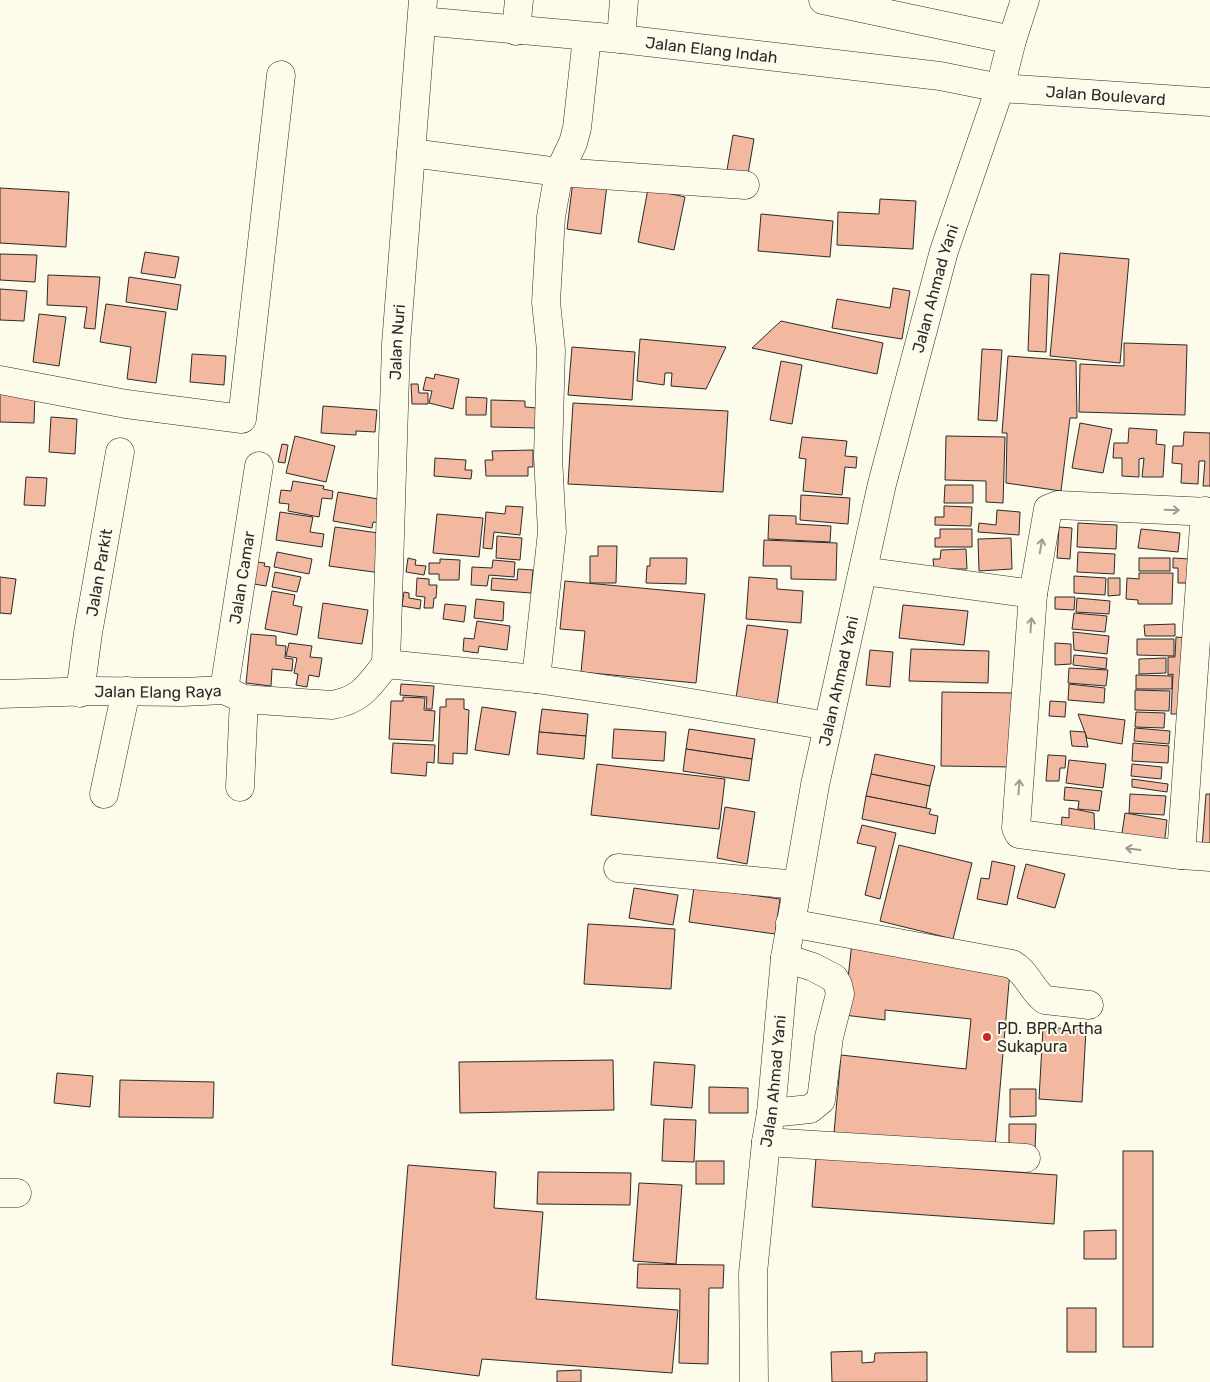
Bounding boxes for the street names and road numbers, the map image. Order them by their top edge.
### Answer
street label: Jalan Elang Indah [644,33,779,67]
street label: Jalan Boulevard [1045,82,1166,109]
street label: Jalan Ahmad Yani [908,222,962,355]
street label: Jalan Nuri [386,304,409,380]
street label: Jalan Parkit [82,527,116,618]
street label: Jalan Camar [225,530,259,625]
street label: Jalan Ahmad Yani [815,614,862,748]
street label: Jalan Elang Raya [94,681,222,702]
street label: Jalan Ahmad Yani [756,1014,790,1149]

